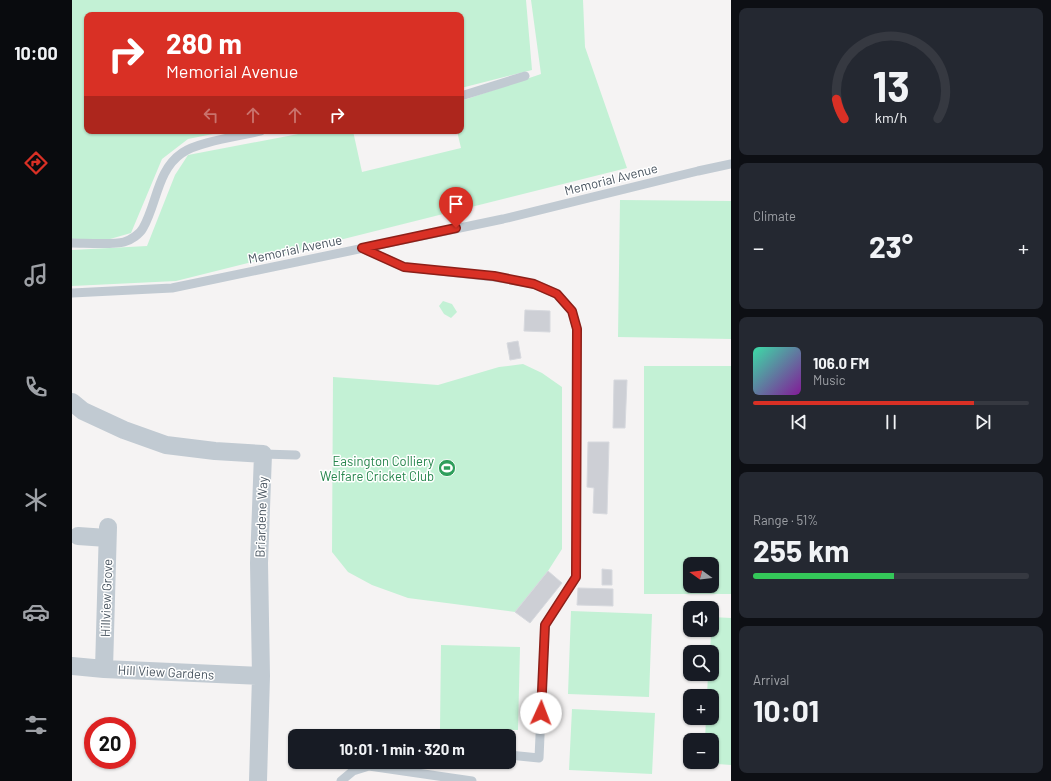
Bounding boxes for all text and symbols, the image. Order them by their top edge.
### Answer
text: 280 m [166,26,242,60]
icon: right [100,28,152,80]
text: 10:00 [14,42,58,64]
text: Memorial Avenue [166,60,298,82]
text: 13 [872,60,910,110]
icon: left [200,104,222,126]
icon: ahead [242,104,264,126]
icon: ahead [284,104,306,126]
icon: right [326,104,348,126]
text: km/h [875,109,907,126]
icon: directions [22,149,50,177]
street label: Memorial Avenue [563,160,659,198]
pin [439,187,473,228]
icon: arrive [445,193,467,215]
text: Climate [753,208,796,224]
text: 23° [869,228,913,264]
street label: Memorial Avenue [247,231,343,267]
text: − [753,234,764,260]
text: + [1018,234,1029,260]
icon: music [22,261,50,289]
text: 106.0 FM [813,354,869,372]
text: Music [813,372,846,388]
icon: phone [22,373,50,401]
icon: previous [788,411,810,433]
icon: pause [880,411,902,433]
icon: next [972,411,994,433]
place label: Easington Colliery Welfare Cricket Club [320,453,434,484]
sports icon: Easington Colliery Welfare Cricket Club [437,458,457,478]
street label: Briardene Way [252,476,270,558]
icon: climate [22,486,50,514]
text: Range · 51% [753,512,818,528]
text: 255 km [753,532,849,568]
north arrow [683,557,719,593]
map controls [683,557,719,769]
street label: Hillview Grove [97,558,115,637]
icon: car [22,598,50,626]
button: sound [683,601,719,637]
button: search [683,645,719,681]
street label: Hill View Gardens [117,661,215,683]
text: Arrival [753,672,789,688]
button: + [683,689,719,725]
position arrow [520,692,562,734]
text: 10:01 [753,692,819,728]
icon: filters [22,711,50,739]
speed limit sign: 20 [84,717,136,769]
button: − [683,733,719,769]
text: 10:01 · 1 min · 320 m [339,740,465,758]

